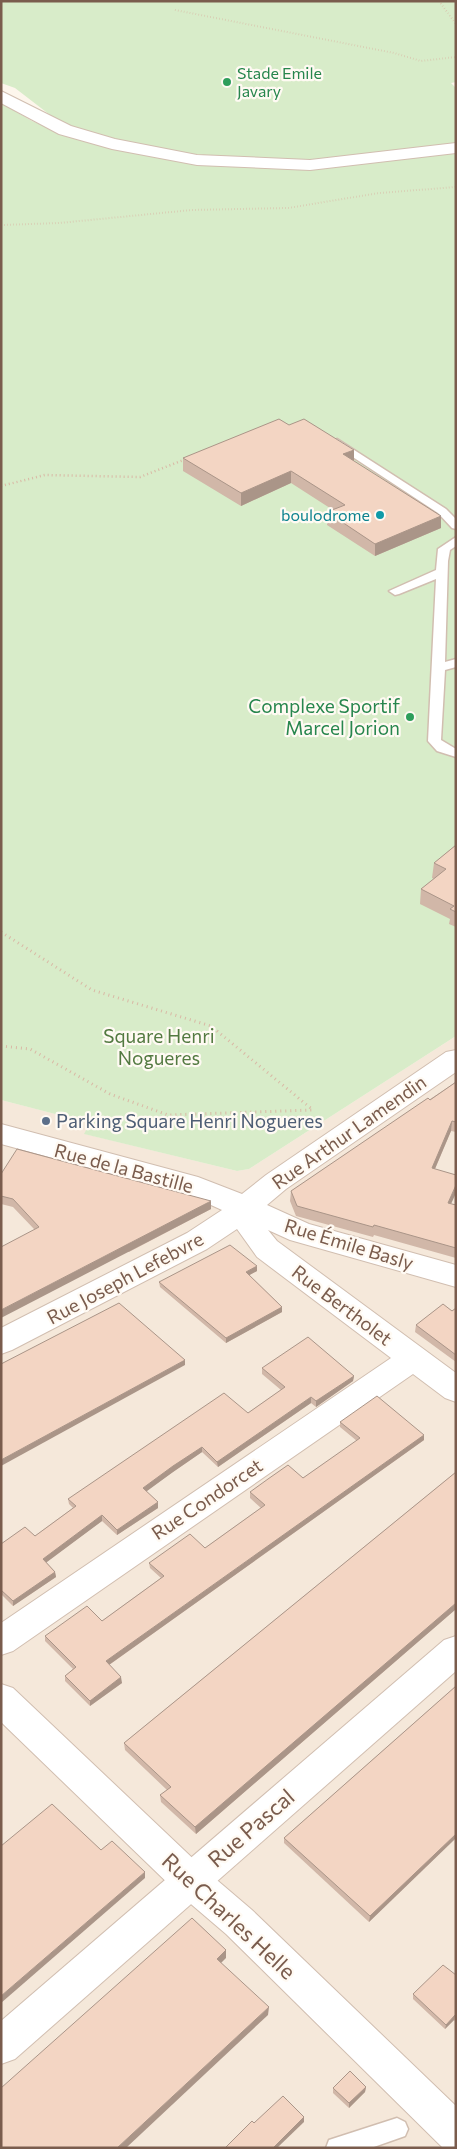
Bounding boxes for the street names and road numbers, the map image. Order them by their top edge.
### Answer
street label: Rue Arthur Lamendin [267,1070,430,1194]
street label: Rue de la Bastille [52,1138,196,1197]
street label: Rue Émile Basly [282,1213,417,1274]
street label: Rue Joseph Lefebvre [43,1227,207,1329]
street label: Rue Bertholet [288,1260,397,1350]
street label: Rue Condorcet [147,1453,267,1544]
street label: Rue Pascal [202,1783,300,1873]
street label: Rue Charles Helle [157,1847,302,1985]

